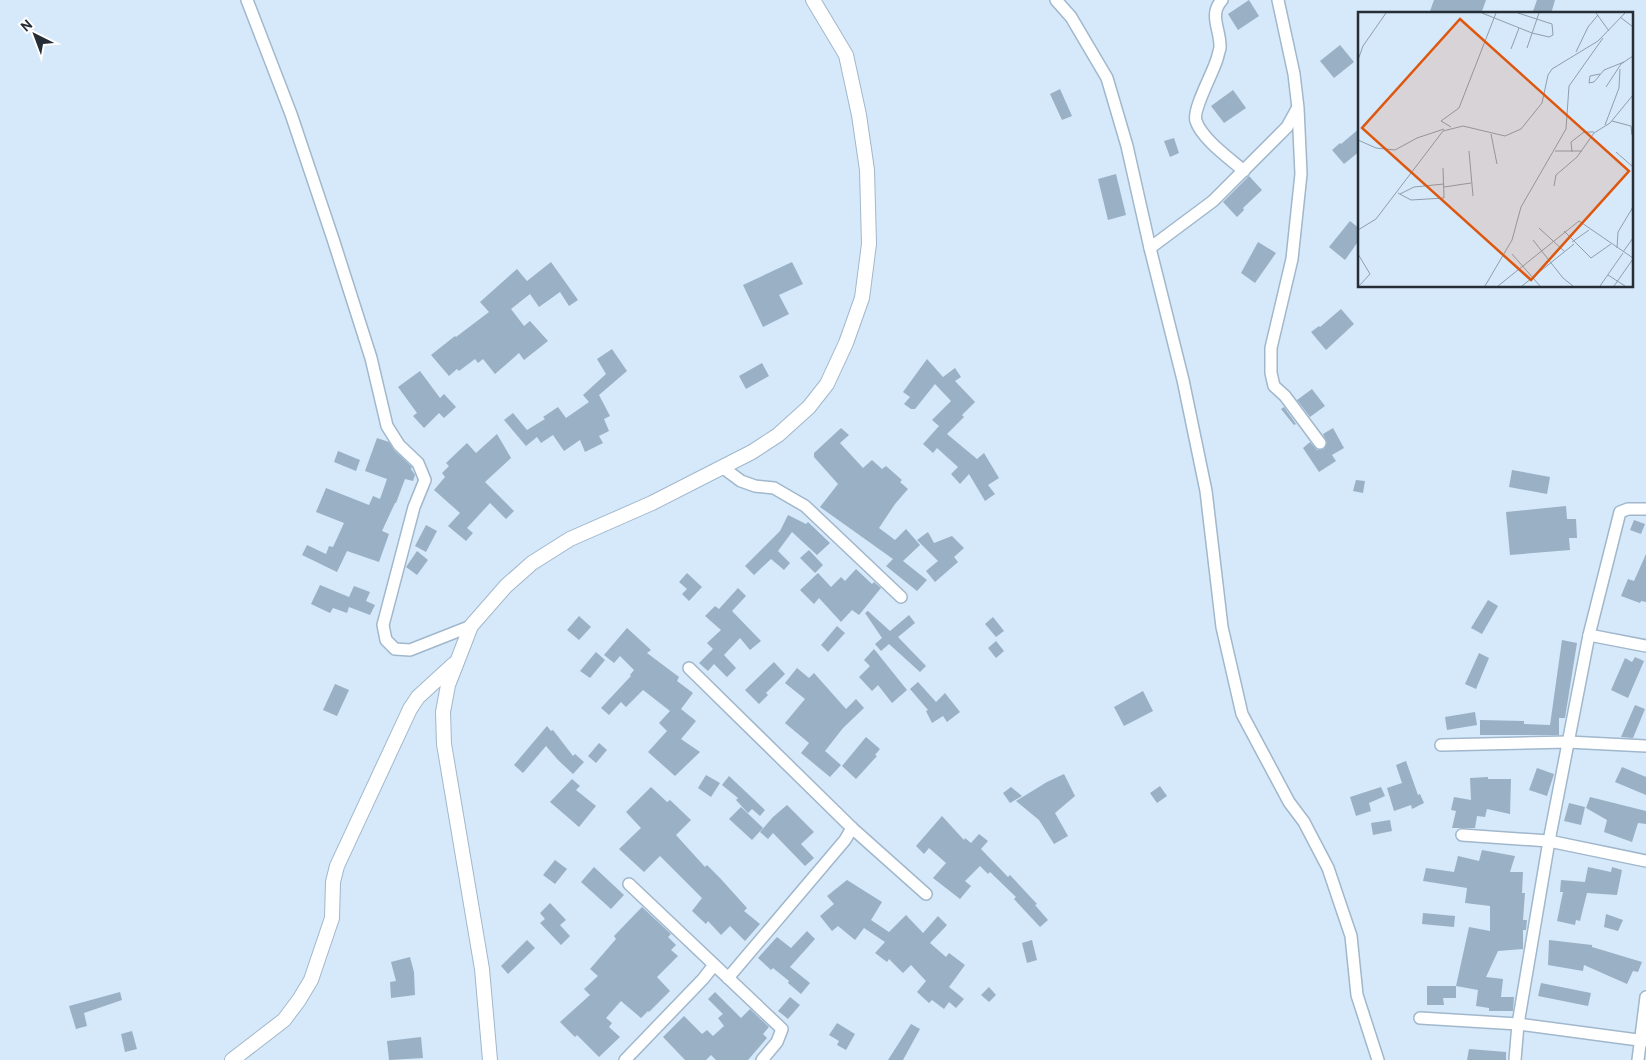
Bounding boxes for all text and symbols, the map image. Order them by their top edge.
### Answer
north arrow [10,10,60,60]
inset map [1358,12,1634,288]
text: N [18,17,37,36]

